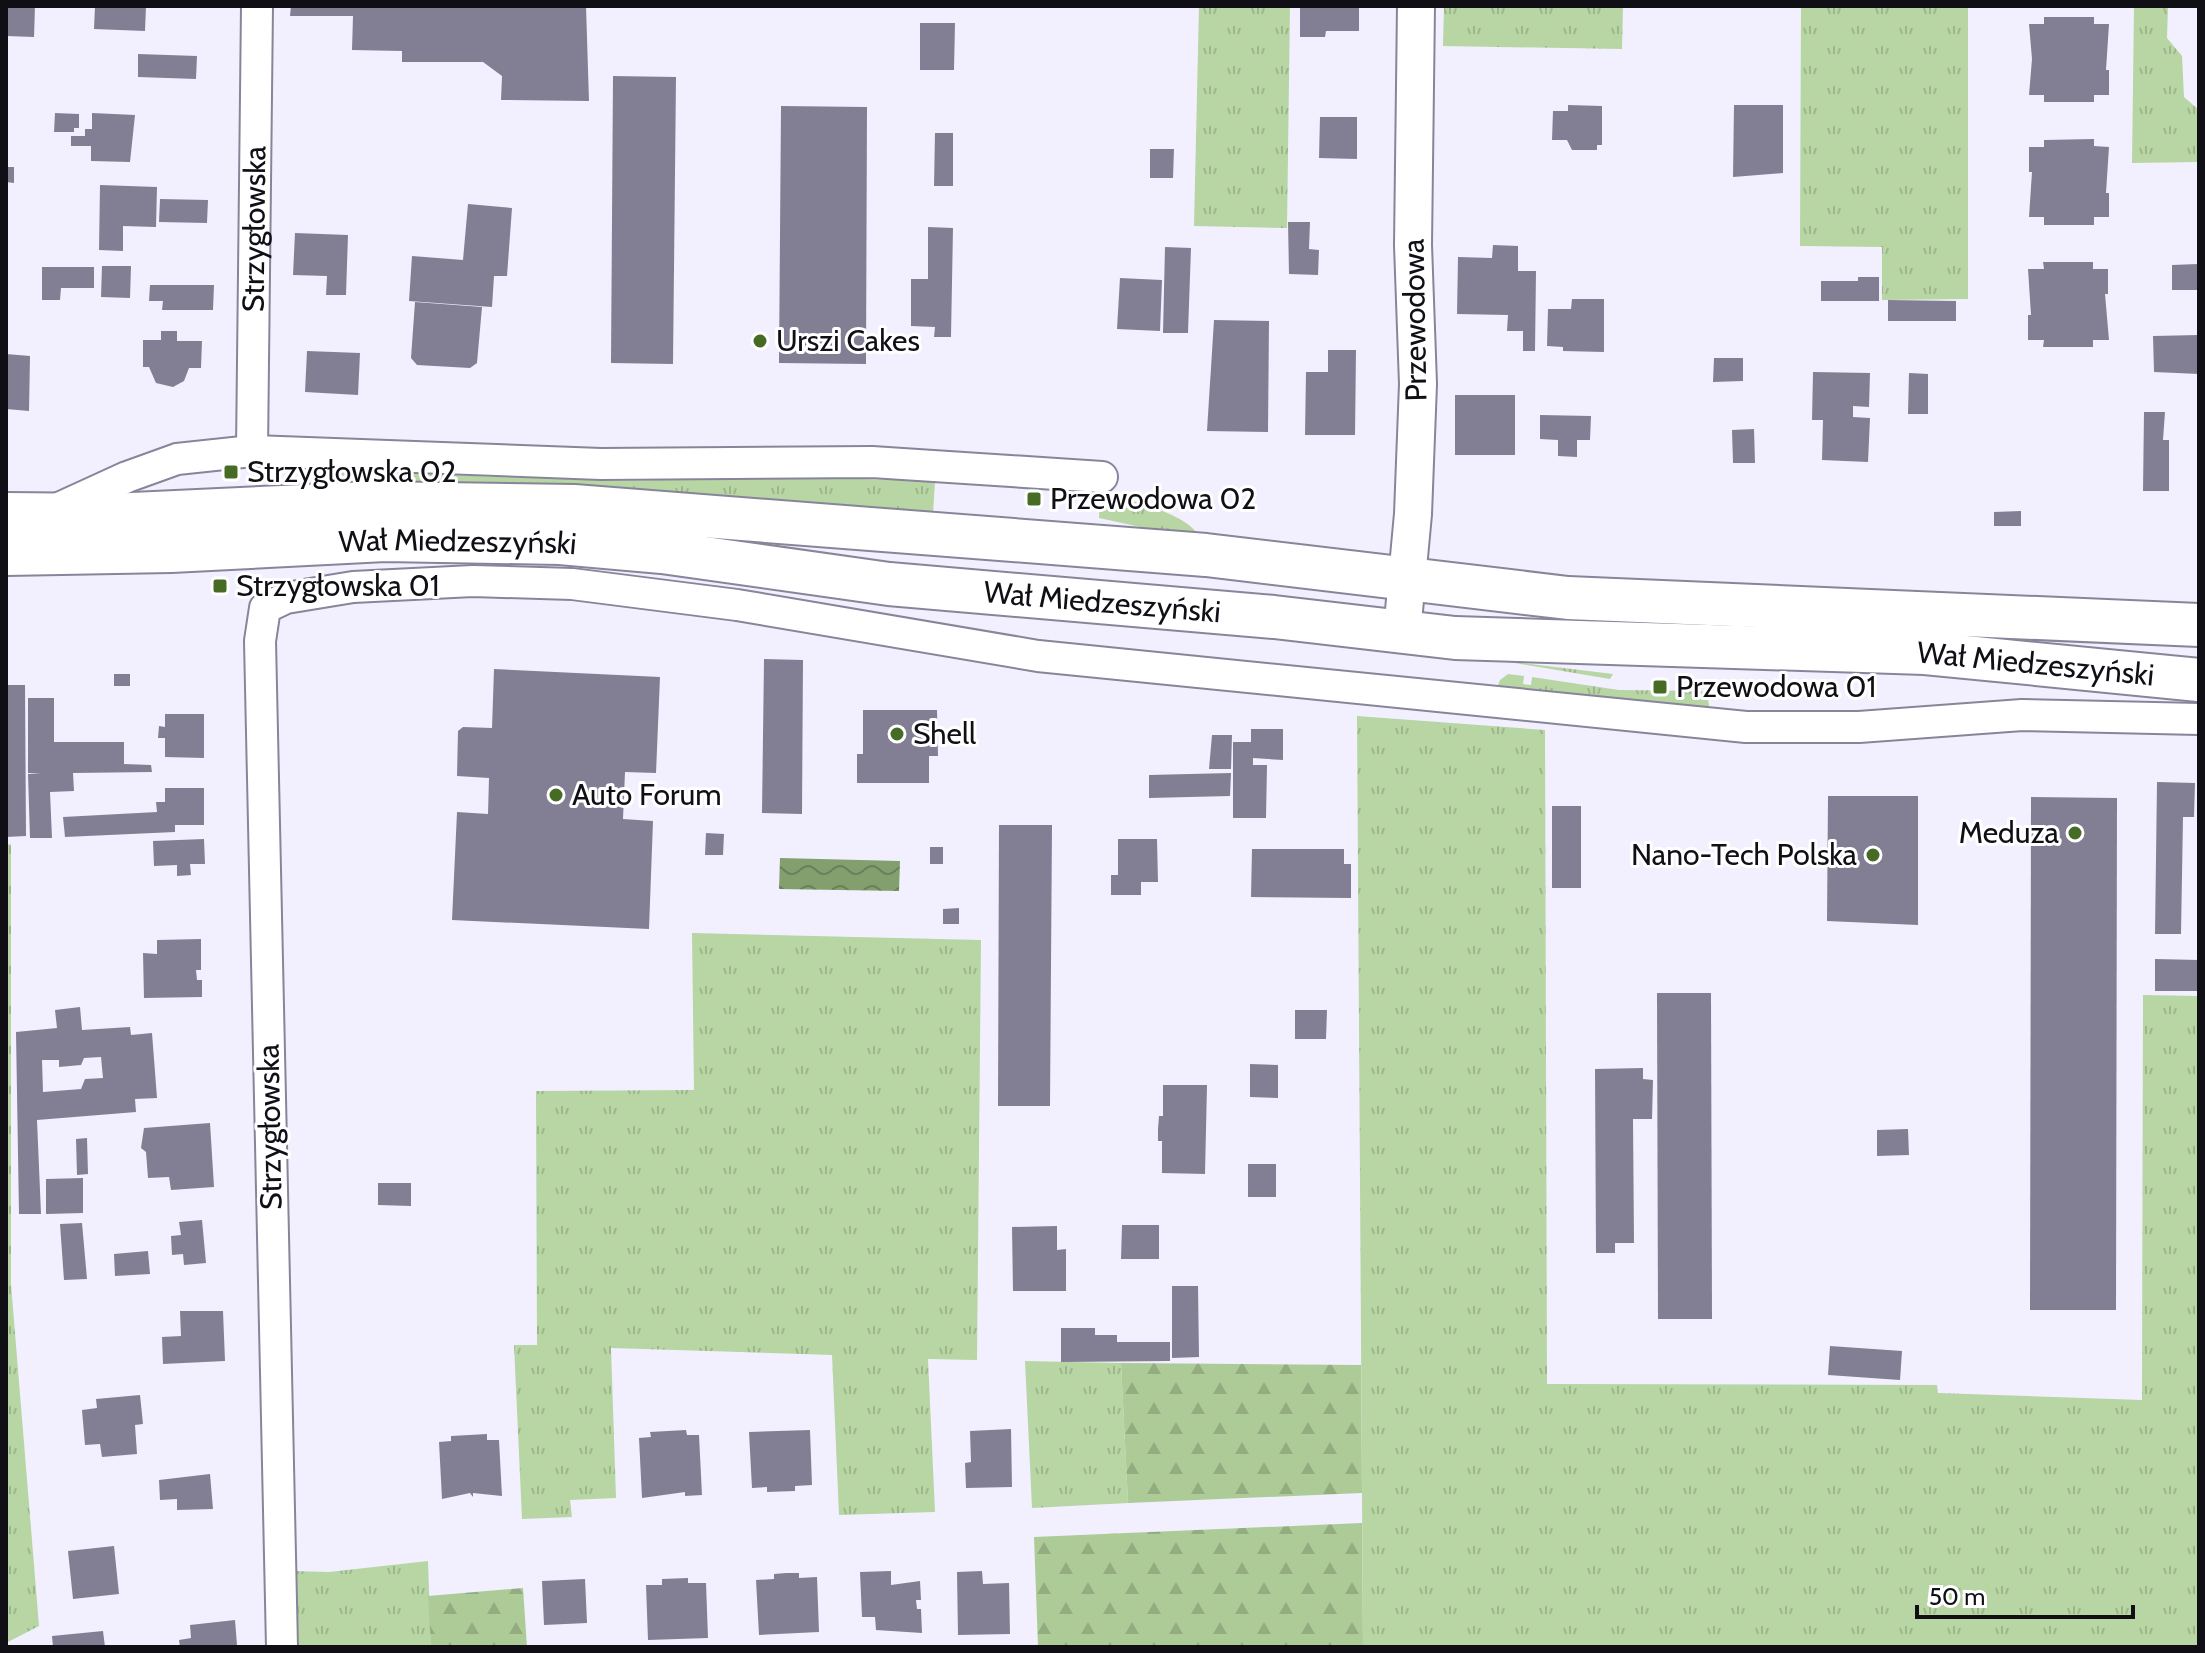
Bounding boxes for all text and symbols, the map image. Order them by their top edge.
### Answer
street label: Strzygłowska [235,145,273,312]
street label: Przewodowa [1395,238,1434,402]
place label: Urszi Cakes [776,322,920,359]
marker: Urszi Cakes [751,332,769,350]
place label: Strzygłowska 02 [247,453,456,490]
marker: Strzygłowska 02 [222,463,240,481]
place label: Przewodowa 02 [1050,480,1256,517]
marker: Przewodowa 02 [1025,490,1043,508]
street label: Wał Miedzeszyński [338,521,578,562]
place label: Strzygłowska 01 [236,567,439,604]
street label: Wał Miedzeszyński [982,573,1222,630]
marker: Strzygłowska 01 [211,577,229,595]
street label: Wał Miedzeszyński [1916,633,2156,693]
place label: Przewodowa 01 [1676,668,1876,705]
marker: Przewodowa 01 [1651,678,1669,696]
place label: Shell [913,715,976,752]
marker: Shell [888,725,906,743]
place label: Auto Forum [572,776,721,813]
marker: Auto Forum [547,786,565,804]
place label: Meduza [1959,814,2060,851]
marker: Meduza [2066,824,2084,842]
place label: Nano-Tech Polska [1631,836,1858,873]
marker: Nano-Tech Polska [1864,846,1882,864]
street label: Strzygłowska [250,1043,289,1210]
scale bar [1917,1569,2133,1619]
text: 50 m [1929,1582,1985,1611]

